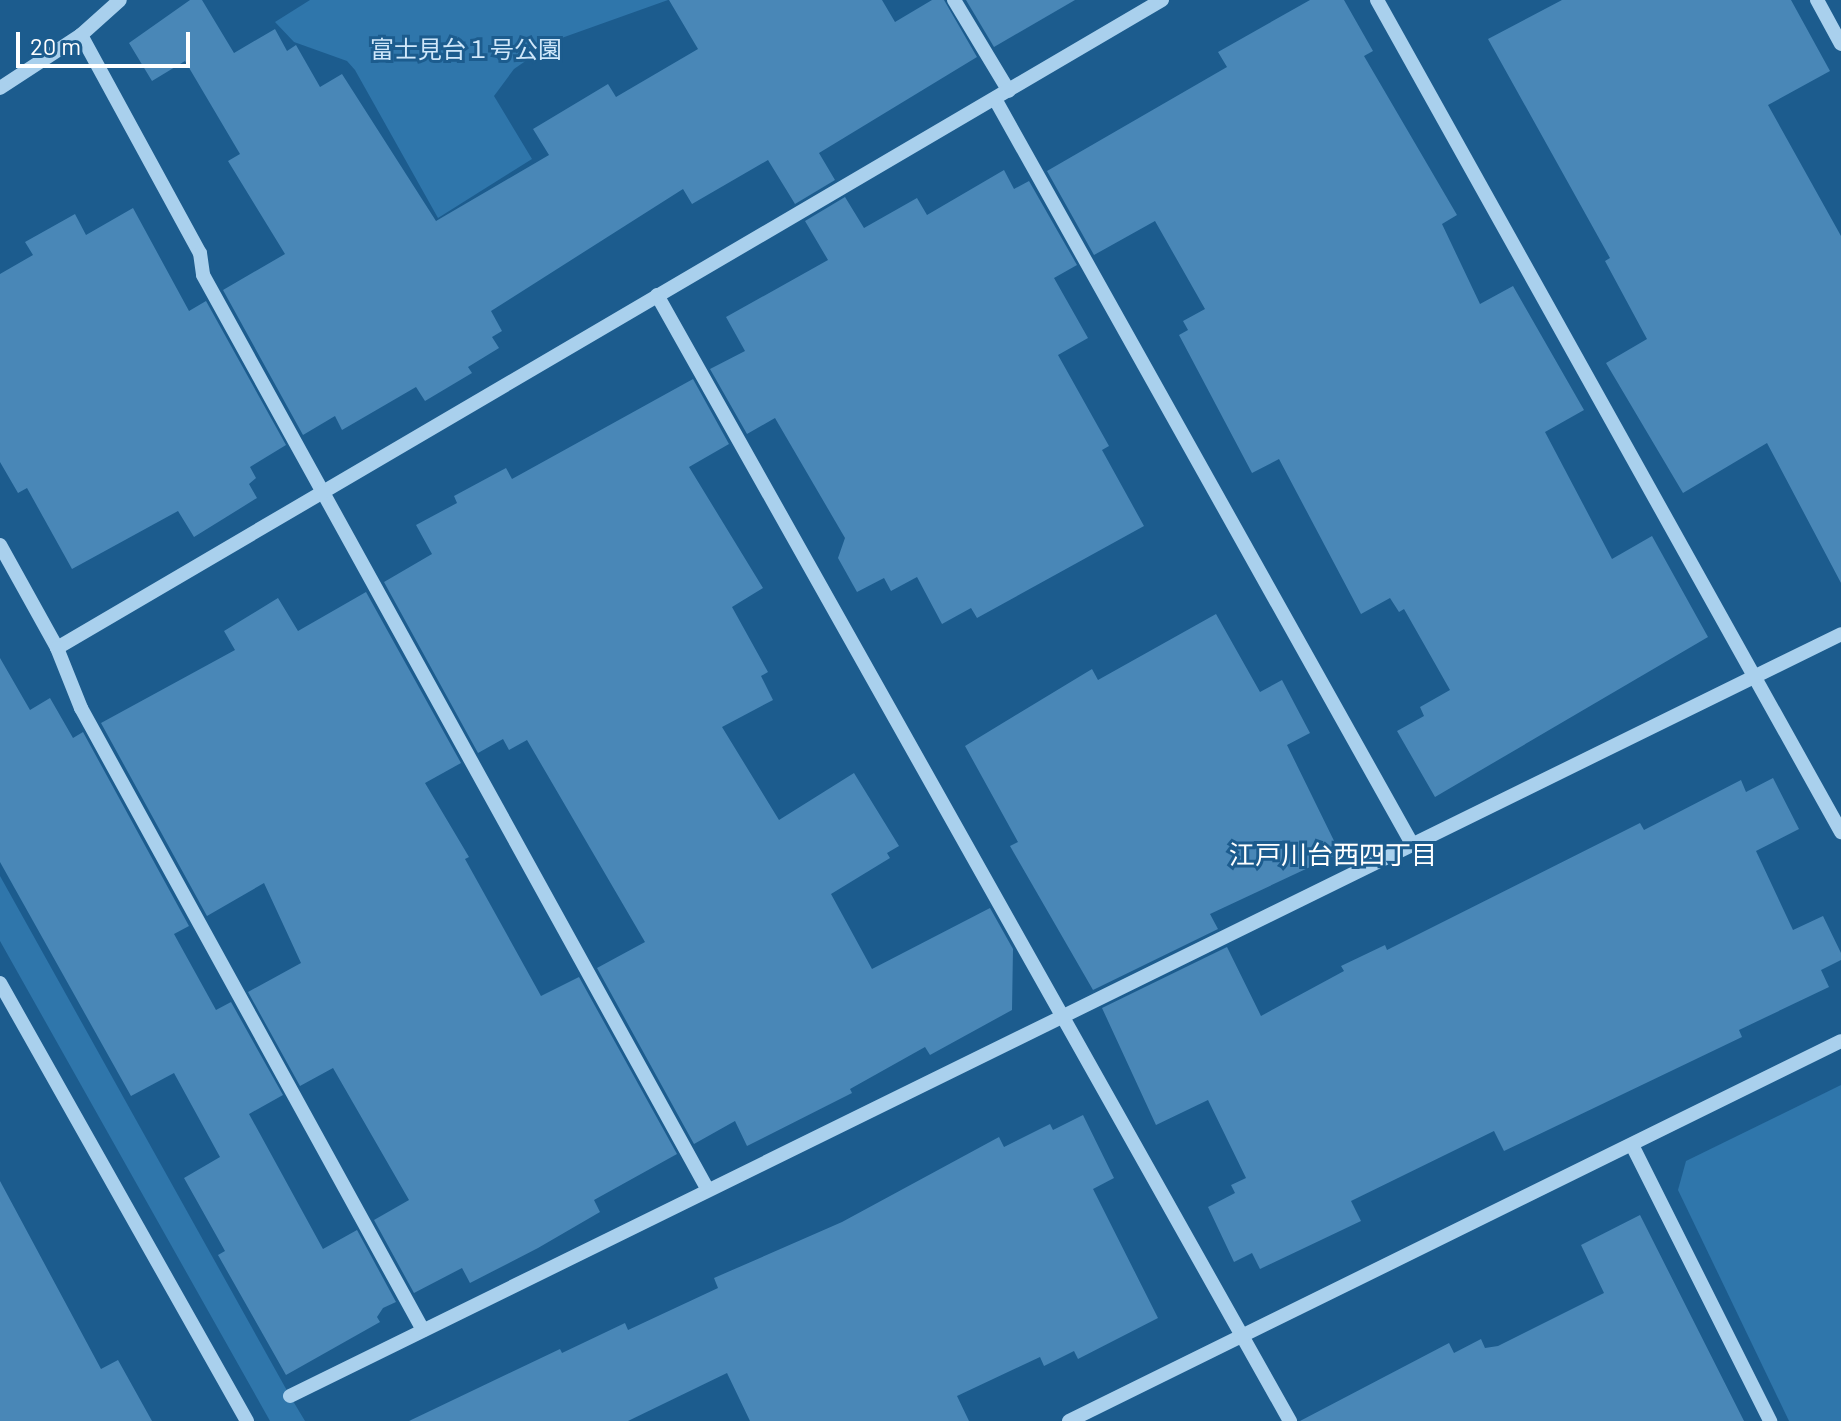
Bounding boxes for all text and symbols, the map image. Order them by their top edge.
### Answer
scale bar [20,16,194,66]
text: 20 m [30,31,81,60]
park label: 富士見台１号公園 [370,35,562,63]
district label: 江戸川台西四丁目 [1229,838,1437,870]

